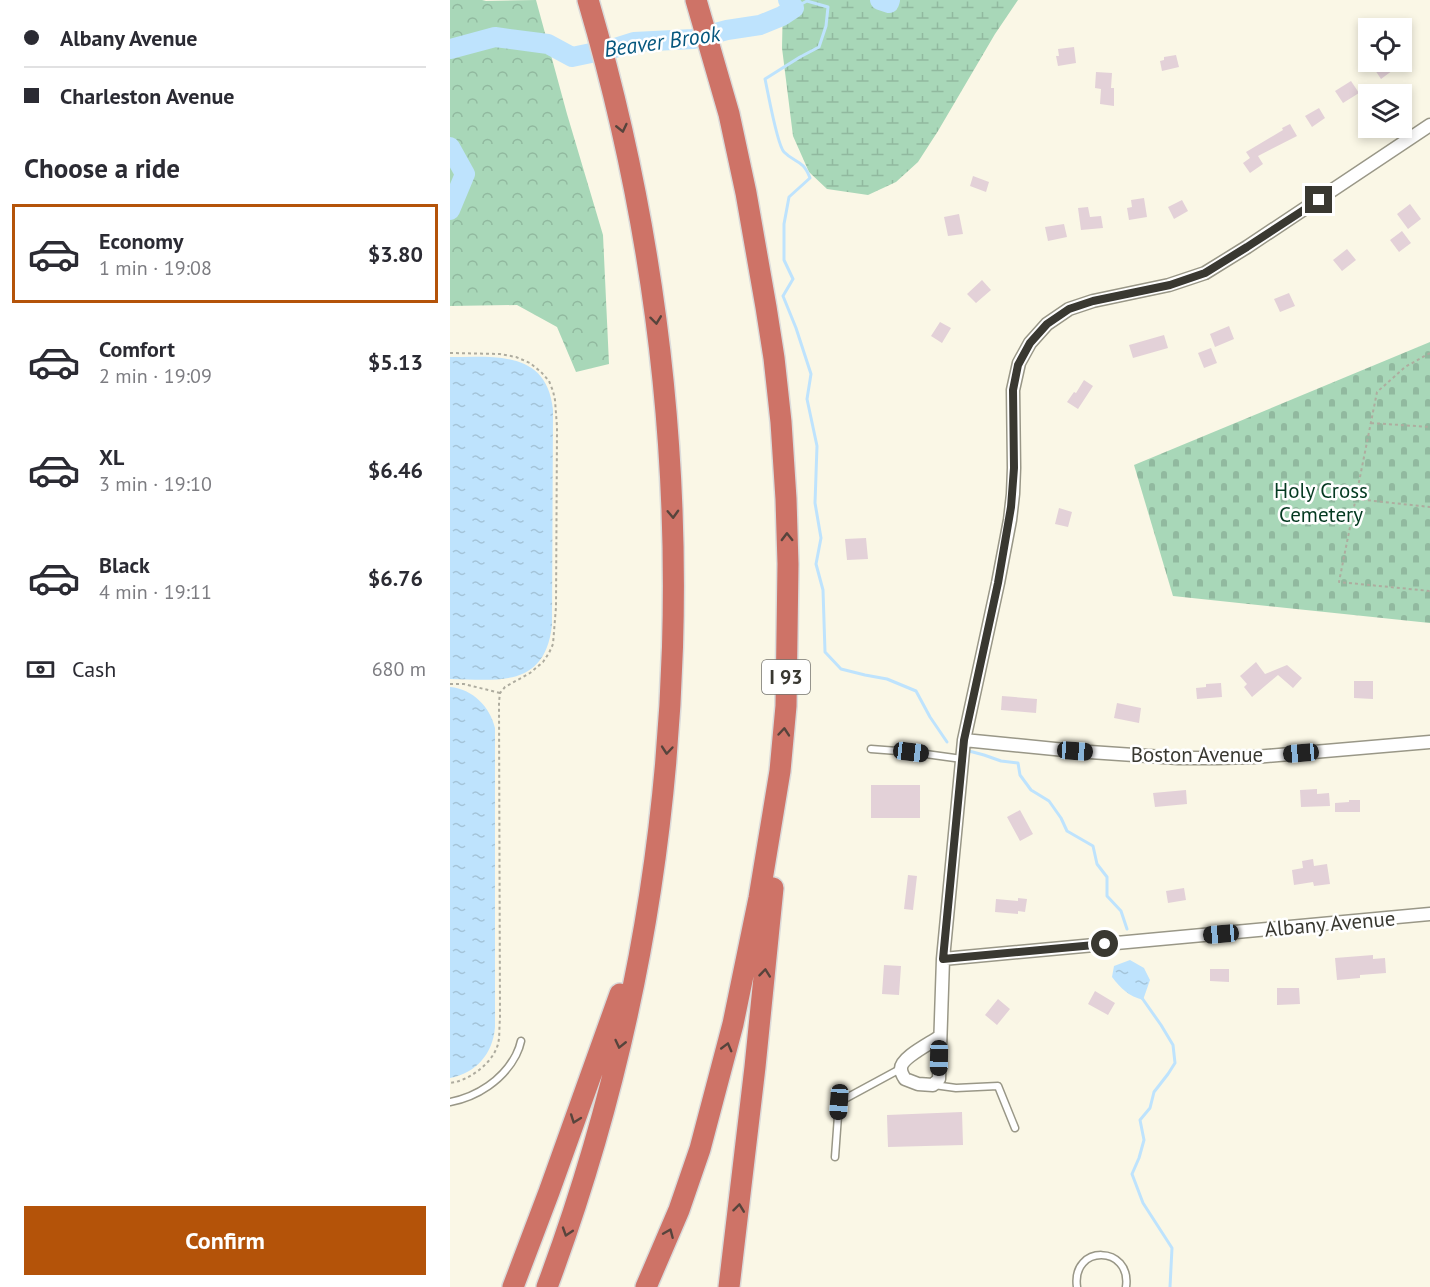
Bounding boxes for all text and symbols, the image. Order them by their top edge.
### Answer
map controls [1358,18,1412,138]
button: locate [1358,18,1412,72]
water label: Beaver Brook [602,19,723,63]
text: Albany Avenue [60,24,198,52]
text: Charleston Avenue [60,82,235,110]
button: layers [1358,84,1412,138]
one-way arrow [614,123,627,133]
text: Choose a ride [24,151,180,185]
route end [1305,186,1332,213]
icon: car [27,227,81,281]
text: Economy [99,227,183,255]
text: $3.80 [368,240,423,268]
text: 1 min · 19:08 [99,255,212,281]
one-way arrow [650,315,662,325]
icon: car [27,335,81,389]
text: Comfort [99,335,175,363]
text: $5.13 [368,348,423,376]
text: 2 min · 19:09 [99,363,212,389]
icon: car [27,443,81,497]
text: XL [99,443,124,471]
text: $6.46 [368,456,423,484]
text: 3 min · 19:10 [99,471,212,497]
park label: Holy Cross Cemetery [1274,477,1368,528]
one-way arrow [666,510,679,519]
one-way arrow [781,532,793,541]
icon: car [27,551,81,605]
text: Black [99,551,150,579]
text: $6.76 [368,564,423,592]
text: 4 min · 19:11 [99,579,212,605]
icon: cash [24,653,57,686]
text: Cash [72,655,116,683]
text: 680 m [372,656,426,682]
road number: I 93 [762,660,810,694]
one-way arrow [777,727,790,736]
car [892,741,930,763]
car [1056,741,1094,761]
street label: Boston Avenue [1131,741,1263,768]
car [1282,742,1320,764]
one-way arrow [661,745,674,754]
street label: Albany Avenue [1263,904,1396,943]
car [1202,923,1240,945]
route start [1091,930,1118,957]
one-way arrow [758,968,771,977]
one-way arrow [615,1039,628,1049]
car [930,1040,948,1076]
one-way arrow [720,1043,732,1053]
car [829,1083,849,1121]
one-way arrow [570,1113,583,1123]
one-way arrow [732,1204,744,1213]
button: Confirm [24,1206,426,1275]
one-way arrow [561,1226,574,1237]
one-way arrow [662,1229,674,1240]

